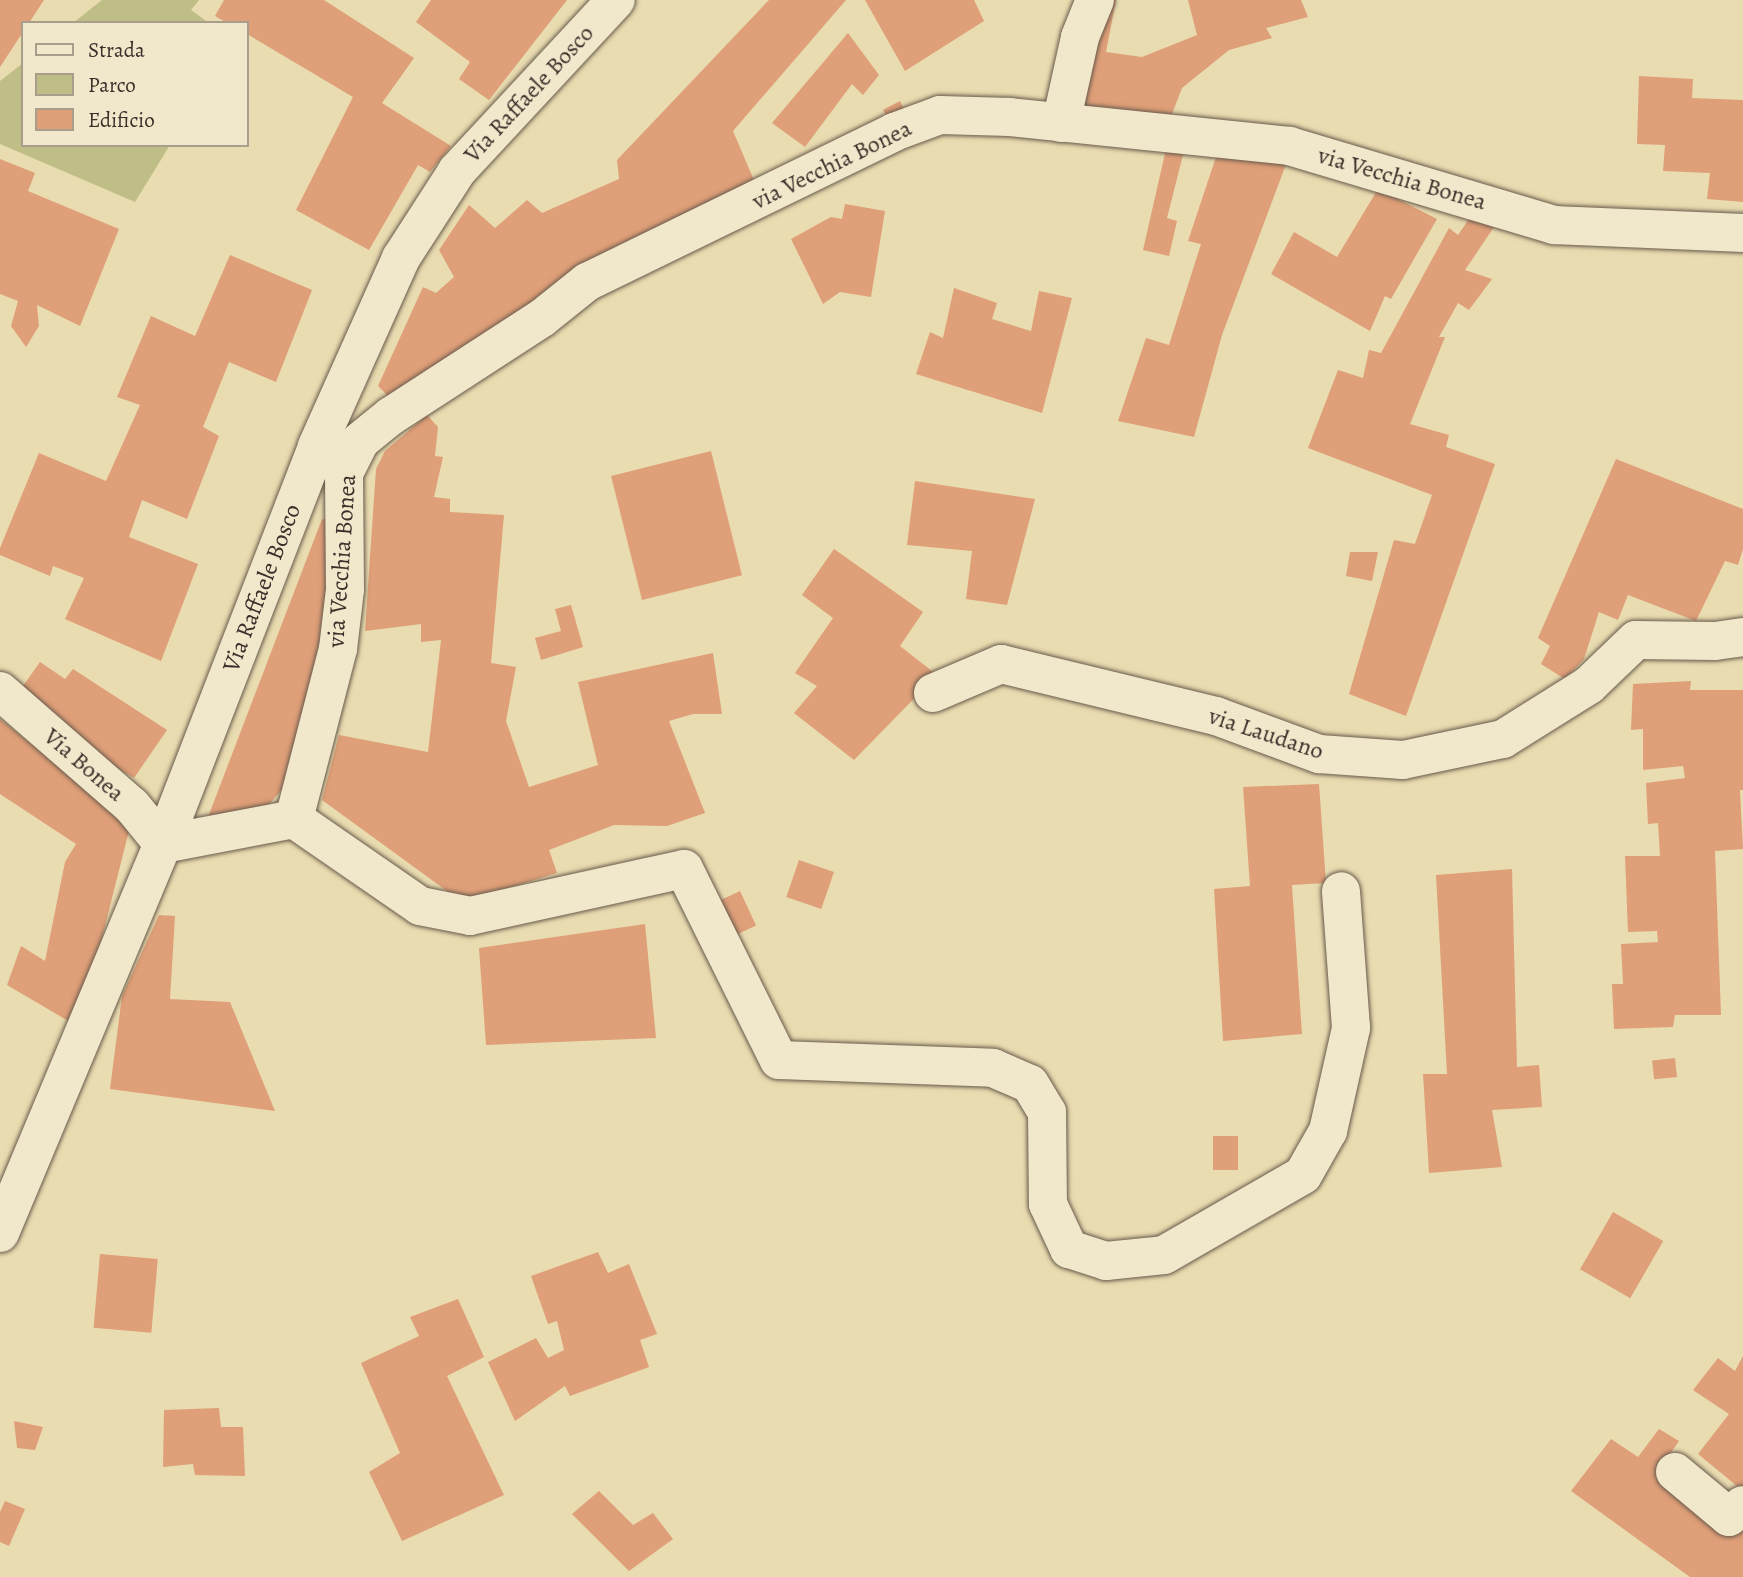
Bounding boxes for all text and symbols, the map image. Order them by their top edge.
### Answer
street label: Via Raffaele Bosco [458,19,600,169]
legend [21,21,248,147]
text: Strada [88,36,145,64]
text: Parco [88,71,136,99]
text: Edificio [88,106,155,134]
street label: via Vecchia Bonea [748,114,916,216]
street label: via Vecchia Bonea [1315,141,1489,217]
street label: via Vecchia Bonea [322,473,362,649]
street label: Via Raffaele Bosco [217,500,307,676]
street label: via Laudano [1205,702,1327,766]
street label: Via Bonea [38,722,130,808]

